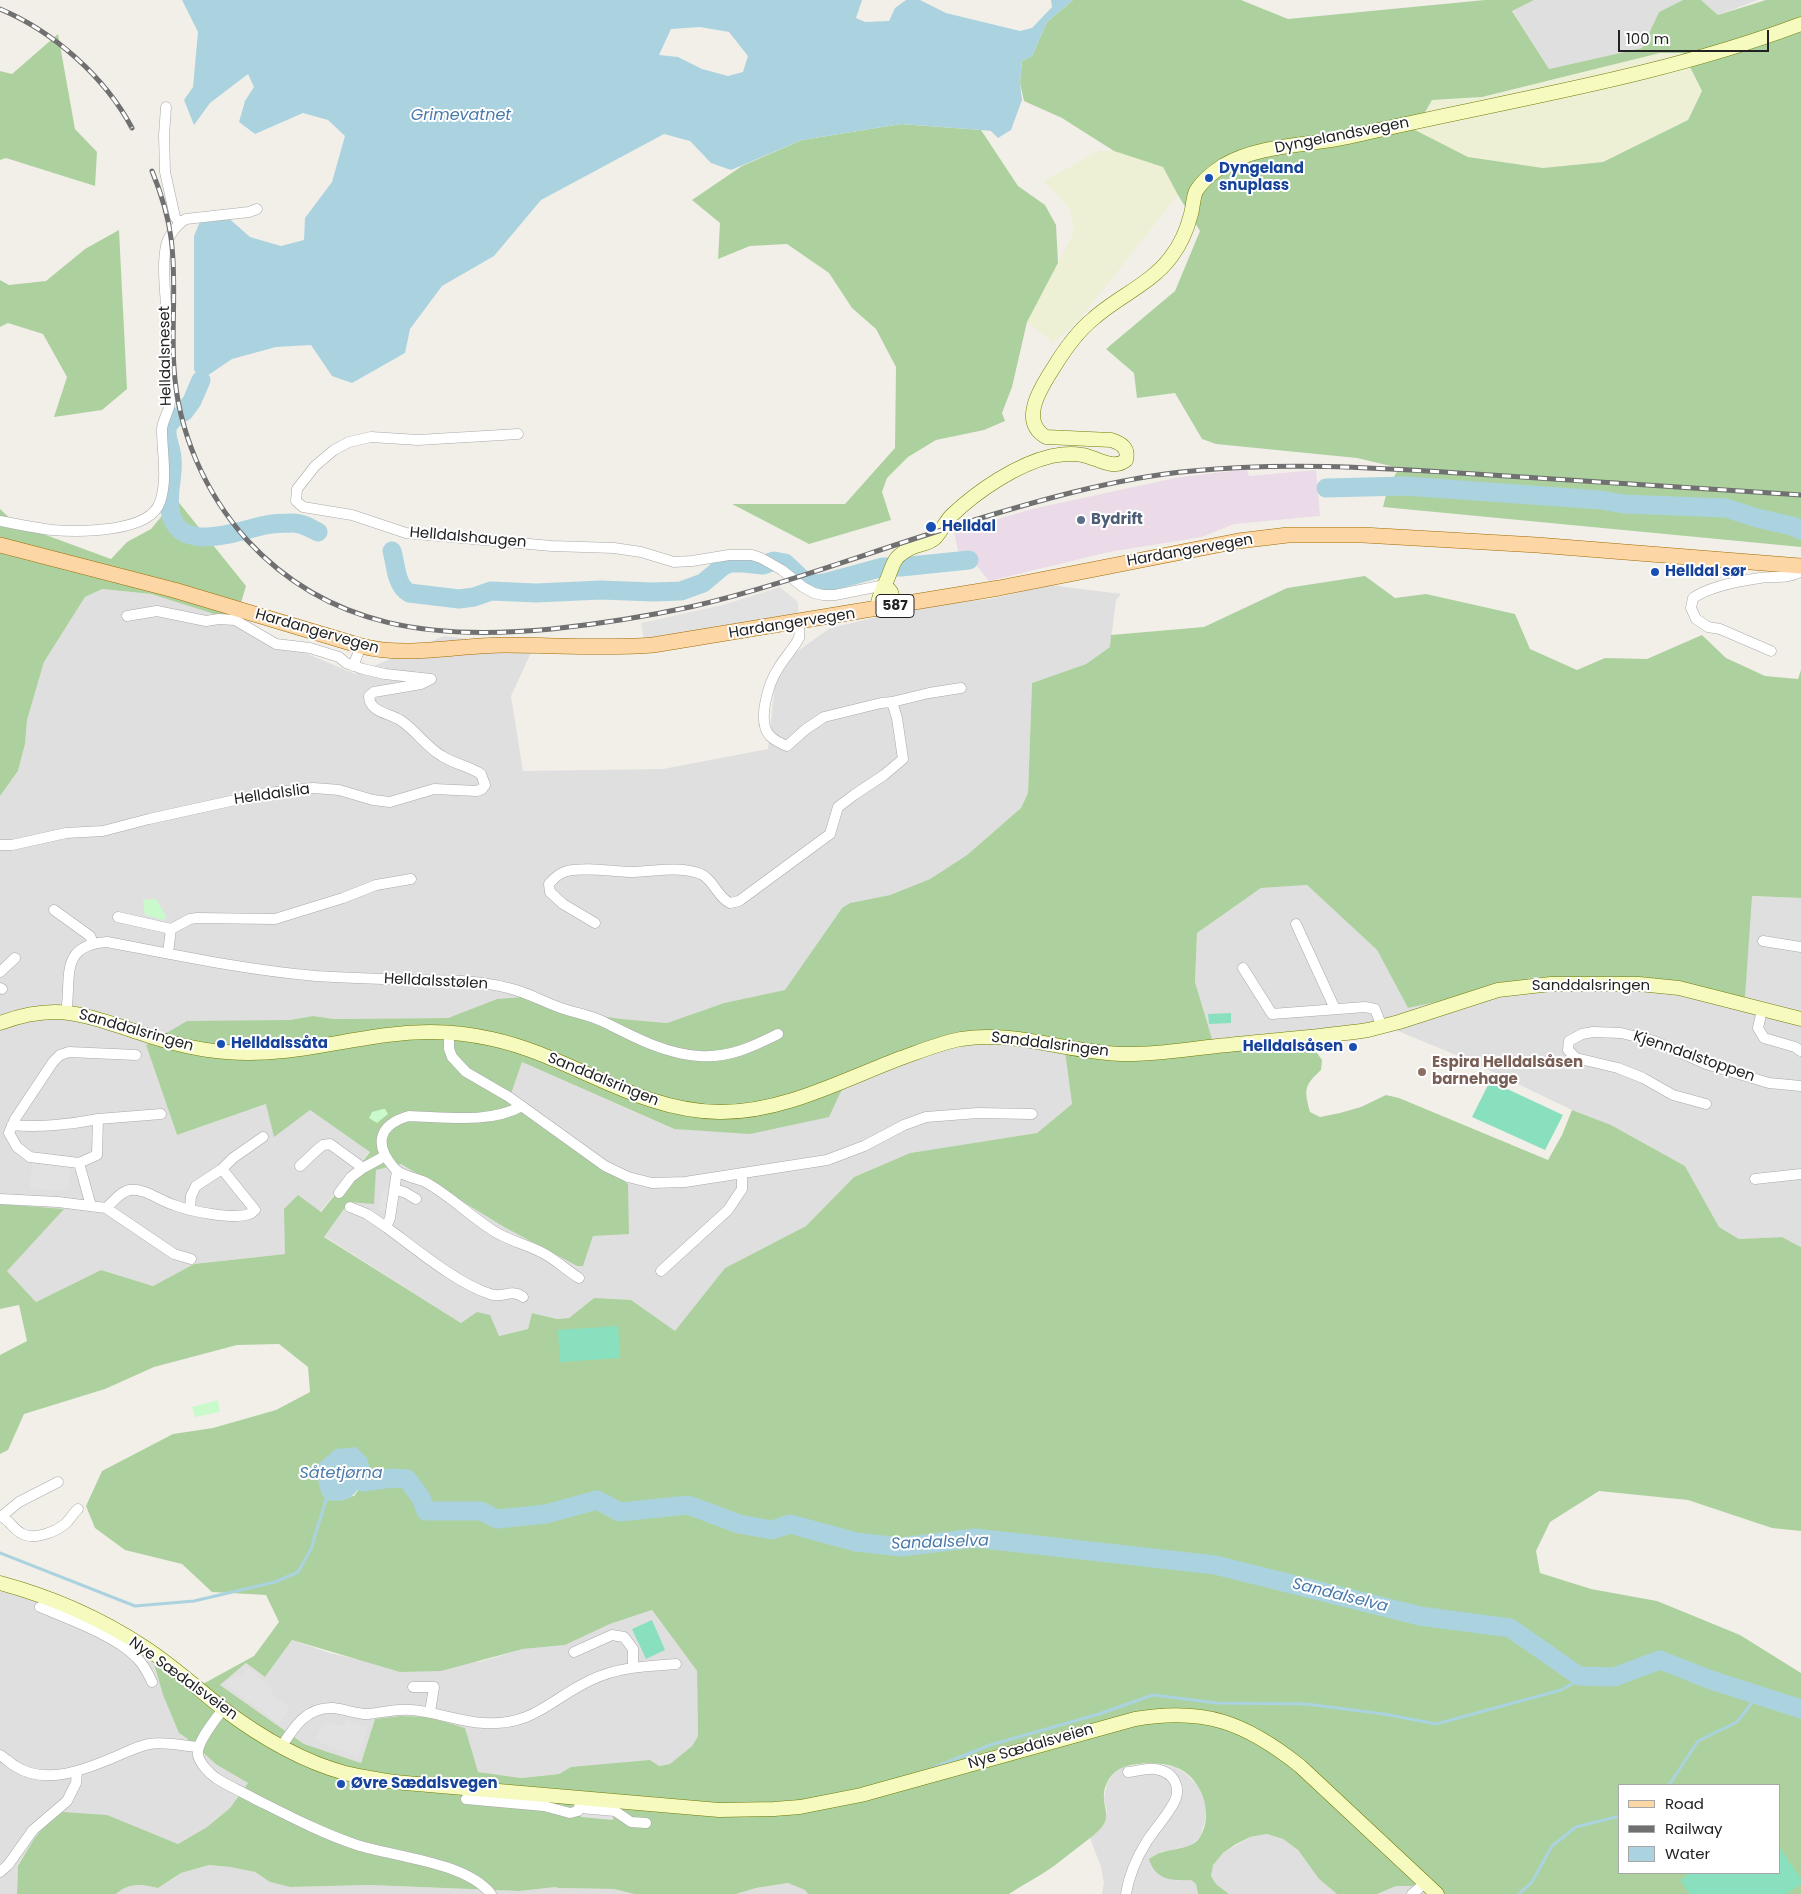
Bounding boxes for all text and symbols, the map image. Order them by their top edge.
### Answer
scale bar [1621,20,1772,52]
text: 100 m [1626,28,1669,49]
water label: Grimevatnet [411,106,511,126]
street label: Dyngelandsvegen [1273,114,1411,158]
place label: Dyngeland snuplass [1219,160,1304,195]
marker: Dyngeland snuplass [1203,172,1215,184]
street label: Helldalsneset [156,306,176,406]
place label: Bydrift [1091,511,1143,529]
marker: Bydrift [1075,514,1087,526]
place label: Helldal [942,518,996,536]
marker: Helldal [924,520,938,534]
street label: Helldalshaugen [409,524,527,552]
street label: Hardangervegen [1126,531,1254,571]
place label: Helldal sør [1665,563,1746,581]
marker: Helldal sør [1649,566,1661,578]
road number: 587 [876,594,914,618]
street label: Hardangervegen [727,605,857,643]
street label: Hardangervegen [253,606,381,658]
street label: Helldalslia [233,781,311,809]
street label: Helldalsstølen [383,970,489,994]
street label: Sanddalsringen [1532,977,1650,995]
street label: Sanddalsringen [77,1006,195,1056]
street label: Kjenndalstoppen [1631,1028,1757,1086]
street label: Sanddalsringen [990,1029,1110,1061]
place label: Helldalssåta [231,1035,328,1053]
marker: Helldalssåta [215,1038,227,1050]
place label: Helldalsåsen [1243,1038,1343,1056]
marker: Helldalsåsen [1347,1041,1359,1053]
street label: Sanddalsringen [545,1049,661,1111]
place label: Espira Helldalsåsen barnehage [1432,1054,1583,1089]
marker: Espira Helldalsåsen barnehage [1416,1066,1428,1078]
water label: Såtetjørna [300,1464,382,1484]
water label: Sandalselva [891,1532,989,1554]
water label: Sandalselva [1290,1575,1390,1617]
street label: Nye Sædalsveien [125,1634,241,1724]
street label: Nye Sædalsveien [966,1720,1096,1774]
place label: Øvre Sædalsvegen [351,1775,498,1793]
marker: Øvre Sædalsvegen [335,1778,347,1790]
legend [1618,1784,1781,1874]
text: Road [1665,1793,1704,1814]
text: Railway [1665,1818,1723,1839]
text: Water [1665,1843,1710,1864]

